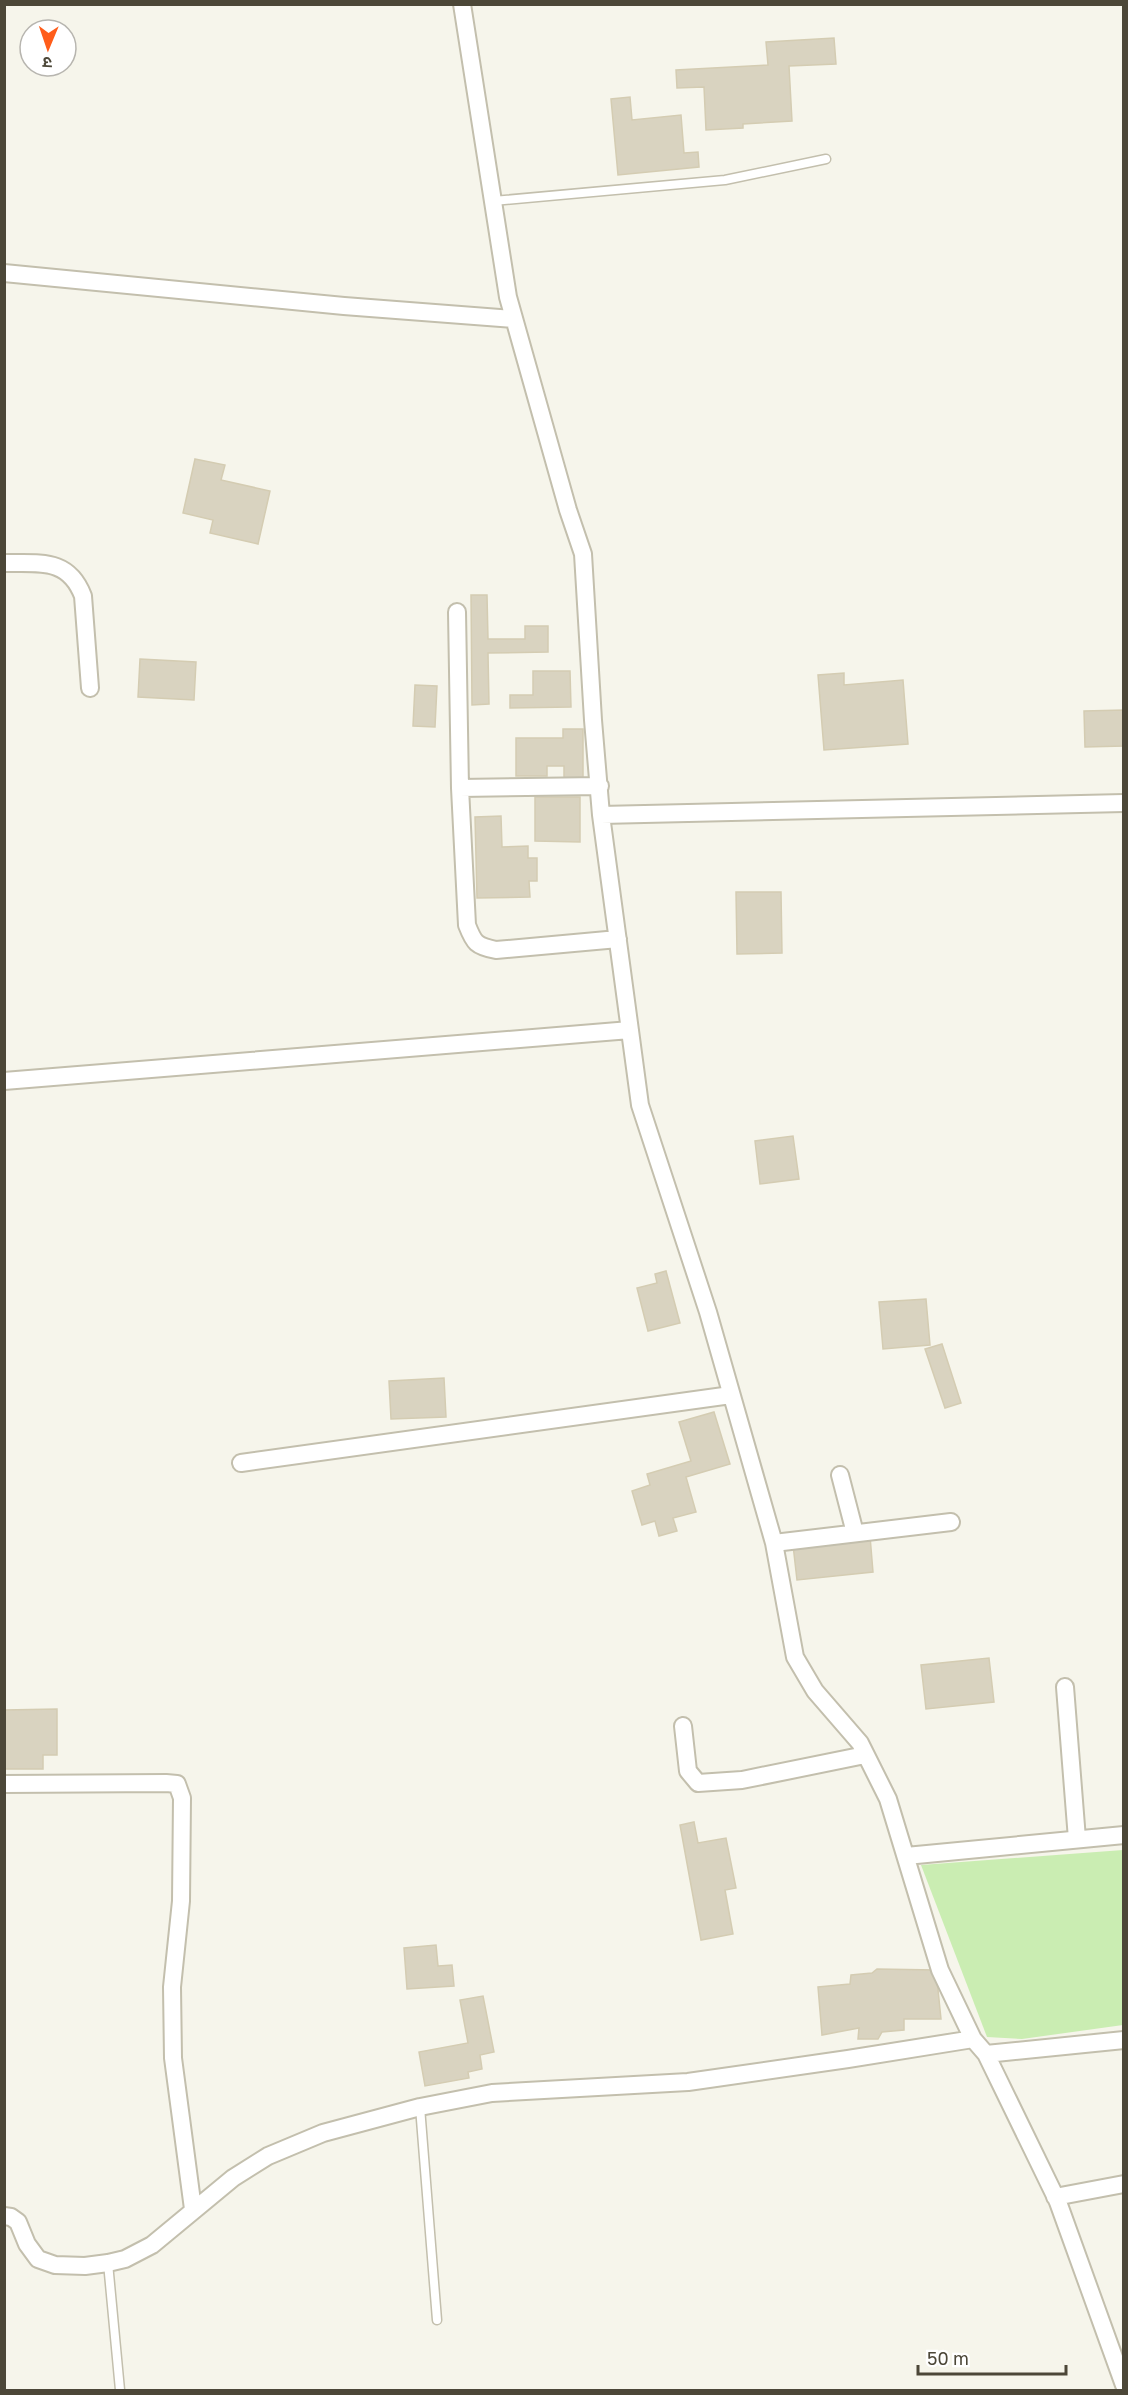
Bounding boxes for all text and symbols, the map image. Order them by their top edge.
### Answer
north arrow [18,18,78,78]
text: उ [42,53,53,73]
scale bar [918,2338,1066,2376]
text: 50 m [927,2347,969,2369]

